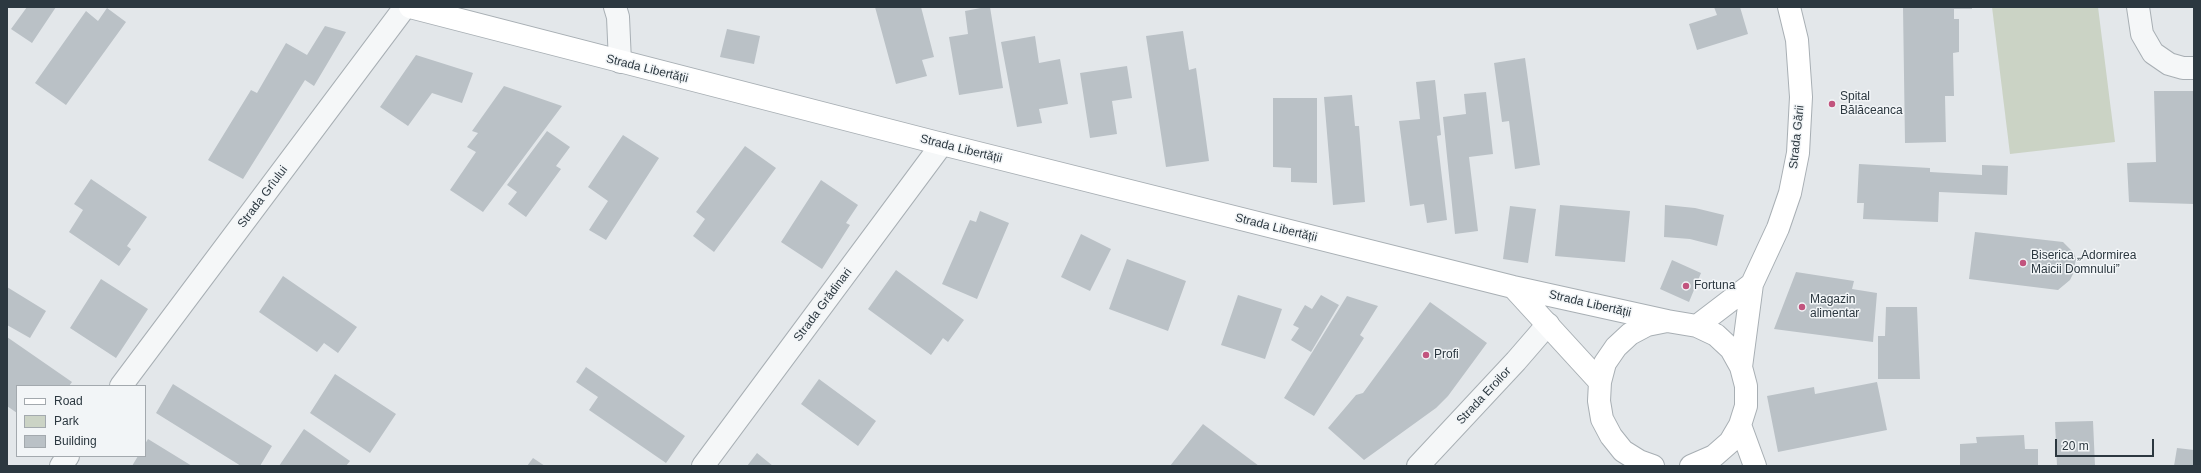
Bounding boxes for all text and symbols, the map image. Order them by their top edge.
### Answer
street label: Strada Libertății [604,52,690,86]
place label: Spital Bălăceanca [1840,90,1903,118]
marker: Spital Bălăceanca [1827,99,1837,109]
street label: Strada Gării [1786,104,1808,170]
street label: Strada Libertății [918,132,1004,166]
street label: Strada Grîului [235,163,291,231]
street label: Strada Libertății [1233,211,1319,245]
place label: Biserica „Adormirea Maicii Domnului” [2031,249,2136,277]
marker: Biserica „Adormirea Maicii Domnului” [2018,258,2028,268]
street label: Strada Grădinari [791,266,855,344]
place label: Fortuna [1694,279,1735,293]
marker: Fortuna [1681,281,1691,291]
street label: Strada Libertății [1547,288,1633,320]
place label: Magazin alimentar [1810,293,1859,321]
marker: Magazin alimentar [1797,302,1807,312]
place label: Profi [1434,348,1459,362]
marker: Profi [1421,350,1431,360]
street label: Strada Eroilor [1454,364,1514,428]
legend [16,385,146,457]
text: Road [54,394,83,408]
text: Park [54,414,79,428]
scale bar [2057,431,2156,457]
text: Building [54,434,97,448]
text: 20 m [2062,439,2089,453]

